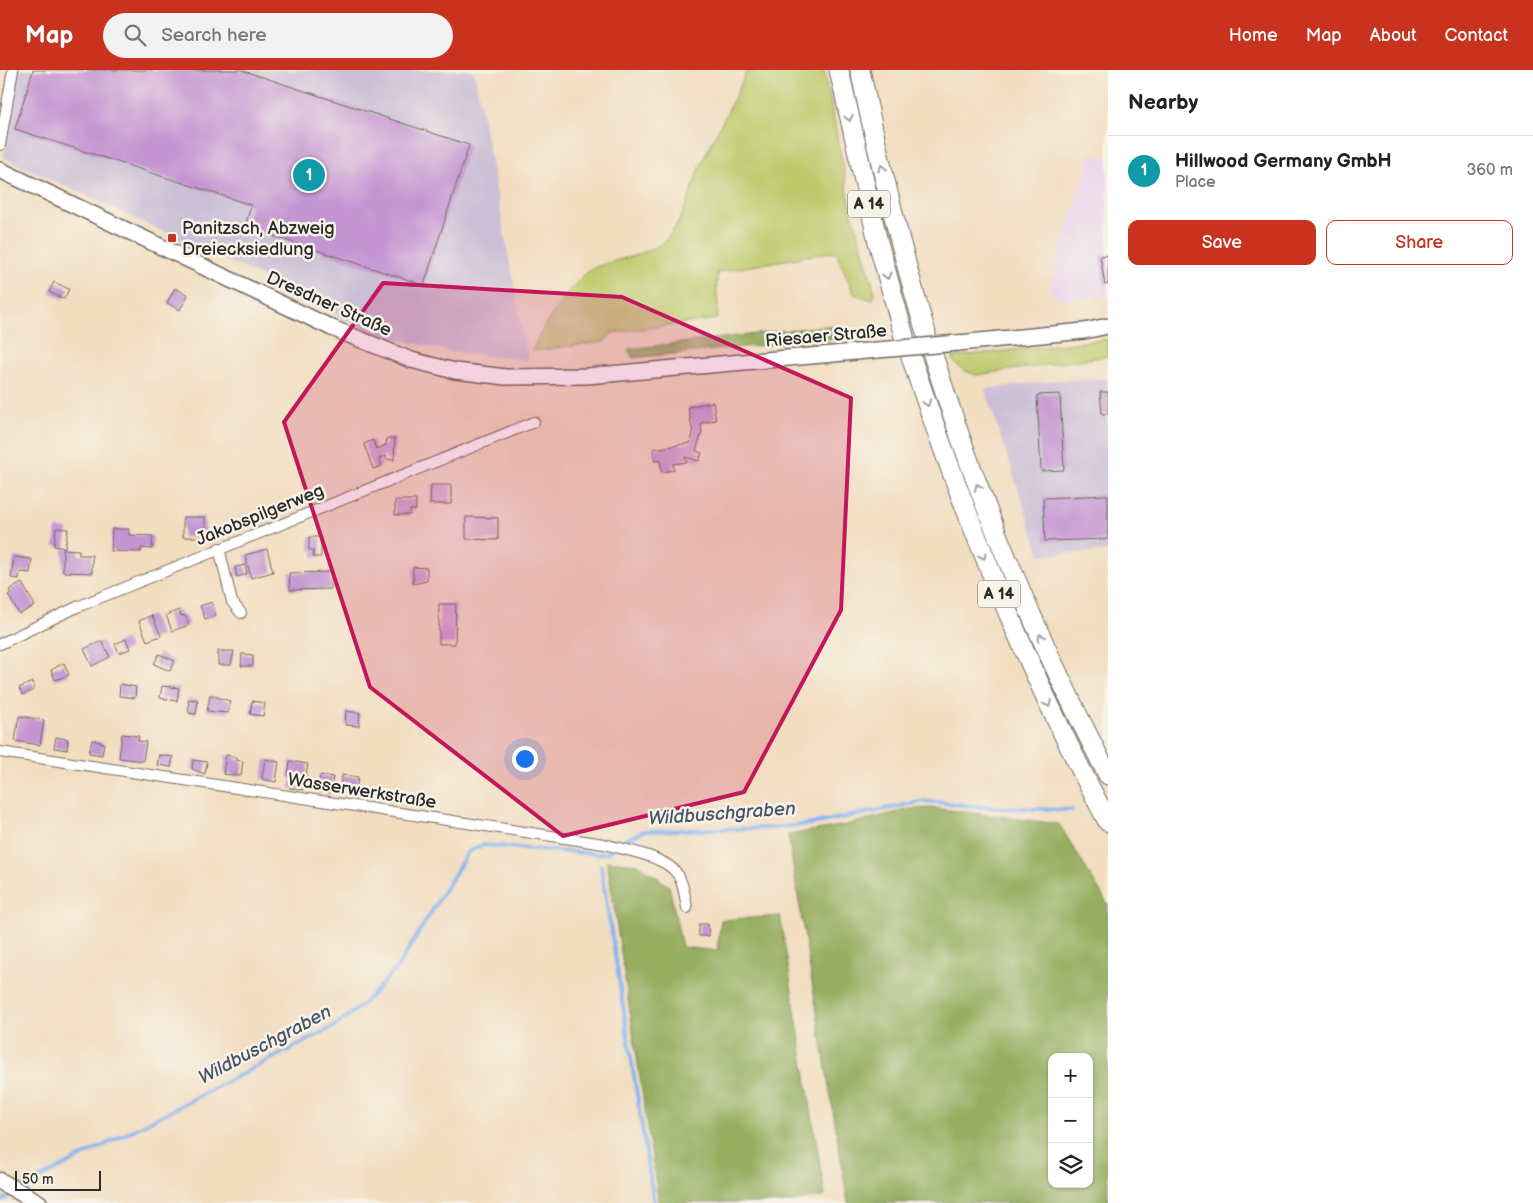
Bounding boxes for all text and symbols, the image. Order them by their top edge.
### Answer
search box [103,13,453,58]
text: Map [25,21,73,50]
icon: search [121,21,149,49]
text: Search here [161,24,267,47]
text: Home [1229,25,1278,46]
text: Map [1306,25,1342,46]
text: About [1370,25,1417,46]
text: Contact [1445,25,1508,46]
text: Nearby [1128,90,1198,115]
one-way arrow [843,113,854,122]
text: Hillwood Germany GmbH [1175,150,1392,173]
pin: 1 [293,156,325,194]
text: 1 [1141,161,1147,180]
text: 360 m [1466,161,1513,180]
one-way arrow [877,164,887,172]
text: Place [1175,173,1216,192]
road number: A 14 [848,190,890,218]
place label: Panitzsch, Abzweig Dreiecksiedlung [182,218,335,260]
button: Save [1128,220,1316,265]
button: Share [1326,220,1513,265]
marker: Panitzsch, Abzweig Dreiecksiedlung [166,232,178,244]
street label: Dresdner Straße [263,267,395,341]
one-way arrow [881,271,891,279]
street label: Riesaer Straße [764,320,888,352]
one-way arrow [921,398,931,407]
street label: Jakobspilgerweg [193,480,327,550]
one-way arrow [974,483,984,492]
one-way arrow [976,551,987,560]
road number: A 14 [978,580,1020,608]
one-way arrow [1036,633,1047,642]
one-way arrow [1042,699,1053,708]
your location [512,746,538,772]
street label: Wasserwerkstraße [286,769,438,813]
water label: Wildbuschgraben [648,797,796,831]
water label: Wildbuschgraben [194,1000,336,1090]
map controls [1048,1053,1093,1188]
button: + [1048,1053,1093,1098]
button: − [1048,1098,1093,1143]
button: layers [1048,1143,1093,1188]
scale bar [15,1168,101,1191]
text: 50 m [22,1171,54,1188]

